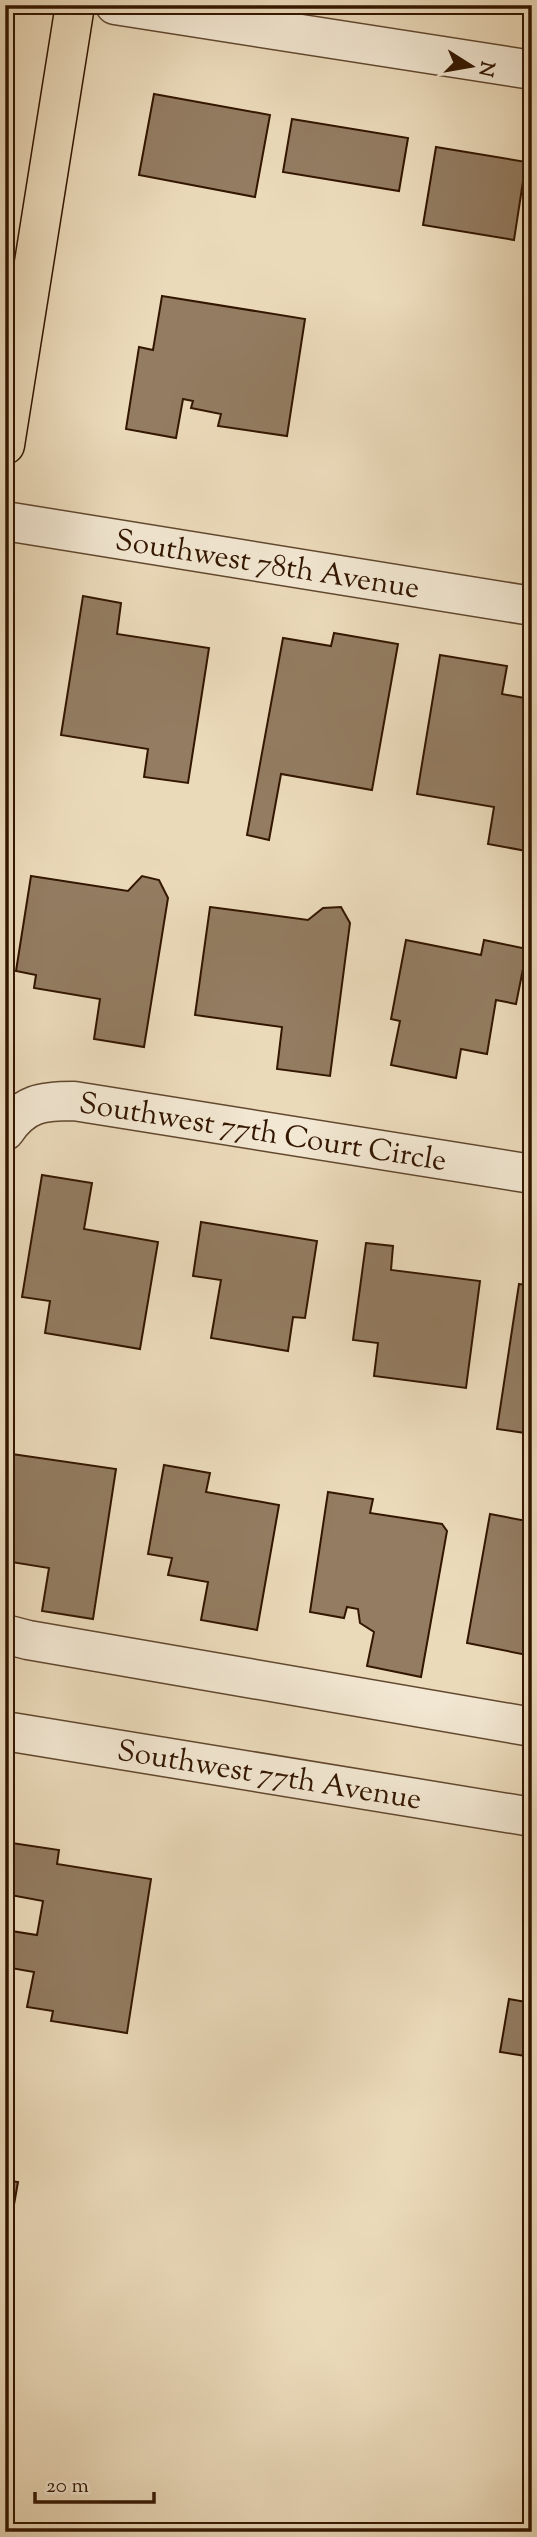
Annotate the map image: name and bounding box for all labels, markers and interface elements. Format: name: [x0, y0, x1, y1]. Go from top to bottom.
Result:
north arrow: [435, 32, 505, 102]
text: N: [471, 59, 500, 79]
street label: Southwest 78th Avenue: [112, 520, 423, 612]
street label: Southwest 77th Court Circle: [76, 1083, 449, 1184]
street label: Southwest 77th Avenue: [114, 1731, 424, 1823]
scale bar: [35, 2460, 154, 2504]
text: 20 m: [46, 2472, 89, 2502]

